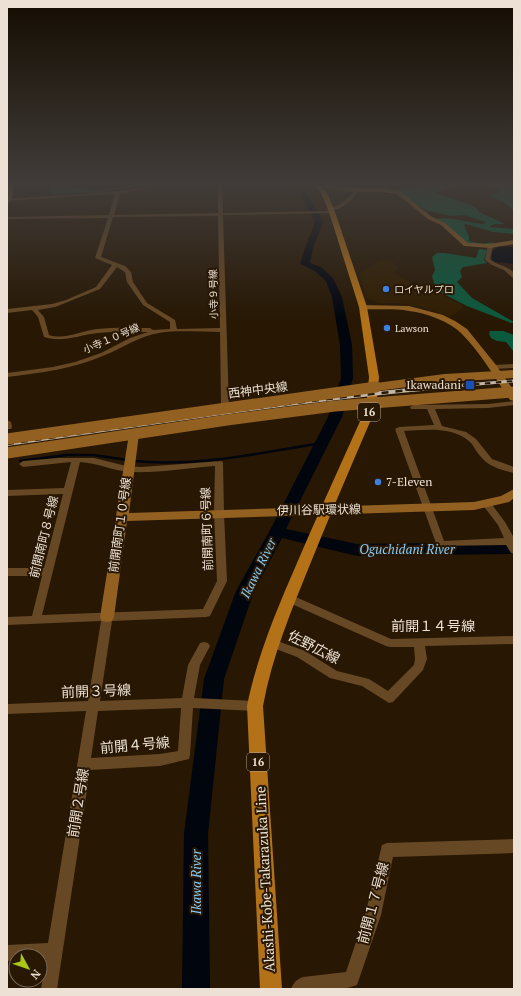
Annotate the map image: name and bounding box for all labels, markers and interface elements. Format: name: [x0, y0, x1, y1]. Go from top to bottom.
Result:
street label: 小寺９号線: [207, 269, 220, 319]
place label: ロイヤルプロ: [394, 283, 454, 296]
marker: ロイヤルプロ: [381, 284, 391, 294]
street label: 小寺１０号線: [81, 321, 141, 356]
place label: Lawson: [395, 322, 429, 335]
marker: Lawson: [382, 323, 392, 333]
place label: Ikawadani: [406, 377, 461, 392]
street label: 西神中央線: [227, 378, 289, 401]
marker: Ikawadani: [464, 379, 476, 391]
road number: 16: [358, 403, 380, 421]
place label: 7-Eleven: [386, 474, 432, 489]
street label: 前開南町１０号線: [105, 476, 134, 574]
marker: 7-Eleven: [373, 477, 383, 487]
street label: 前開南町６号線: [198, 487, 215, 571]
street label: 前開南町８号線: [26, 494, 61, 579]
street label: 伊川谷駅環状線: [277, 501, 361, 518]
water label: Ikawa River: [235, 534, 281, 602]
water label: Oguchidani River: [359, 540, 456, 558]
street label: 前開１４号線: [391, 616, 475, 635]
street label: 佐野広線: [285, 625, 343, 668]
street label: 前開３号線: [61, 680, 131, 701]
street label: 前開４号線: [99, 732, 171, 757]
road number: 16: [247, 753, 269, 771]
street label: 前開２号線: [63, 767, 92, 839]
street label: Akashi-Kobe-Takarazuka Line: [250, 786, 279, 972]
water label: Ikawa River: [187, 849, 205, 915]
street label: 前開１７号線: [352, 860, 393, 946]
north arrow: [8, 948, 48, 988]
text: N: [27, 967, 44, 983]

